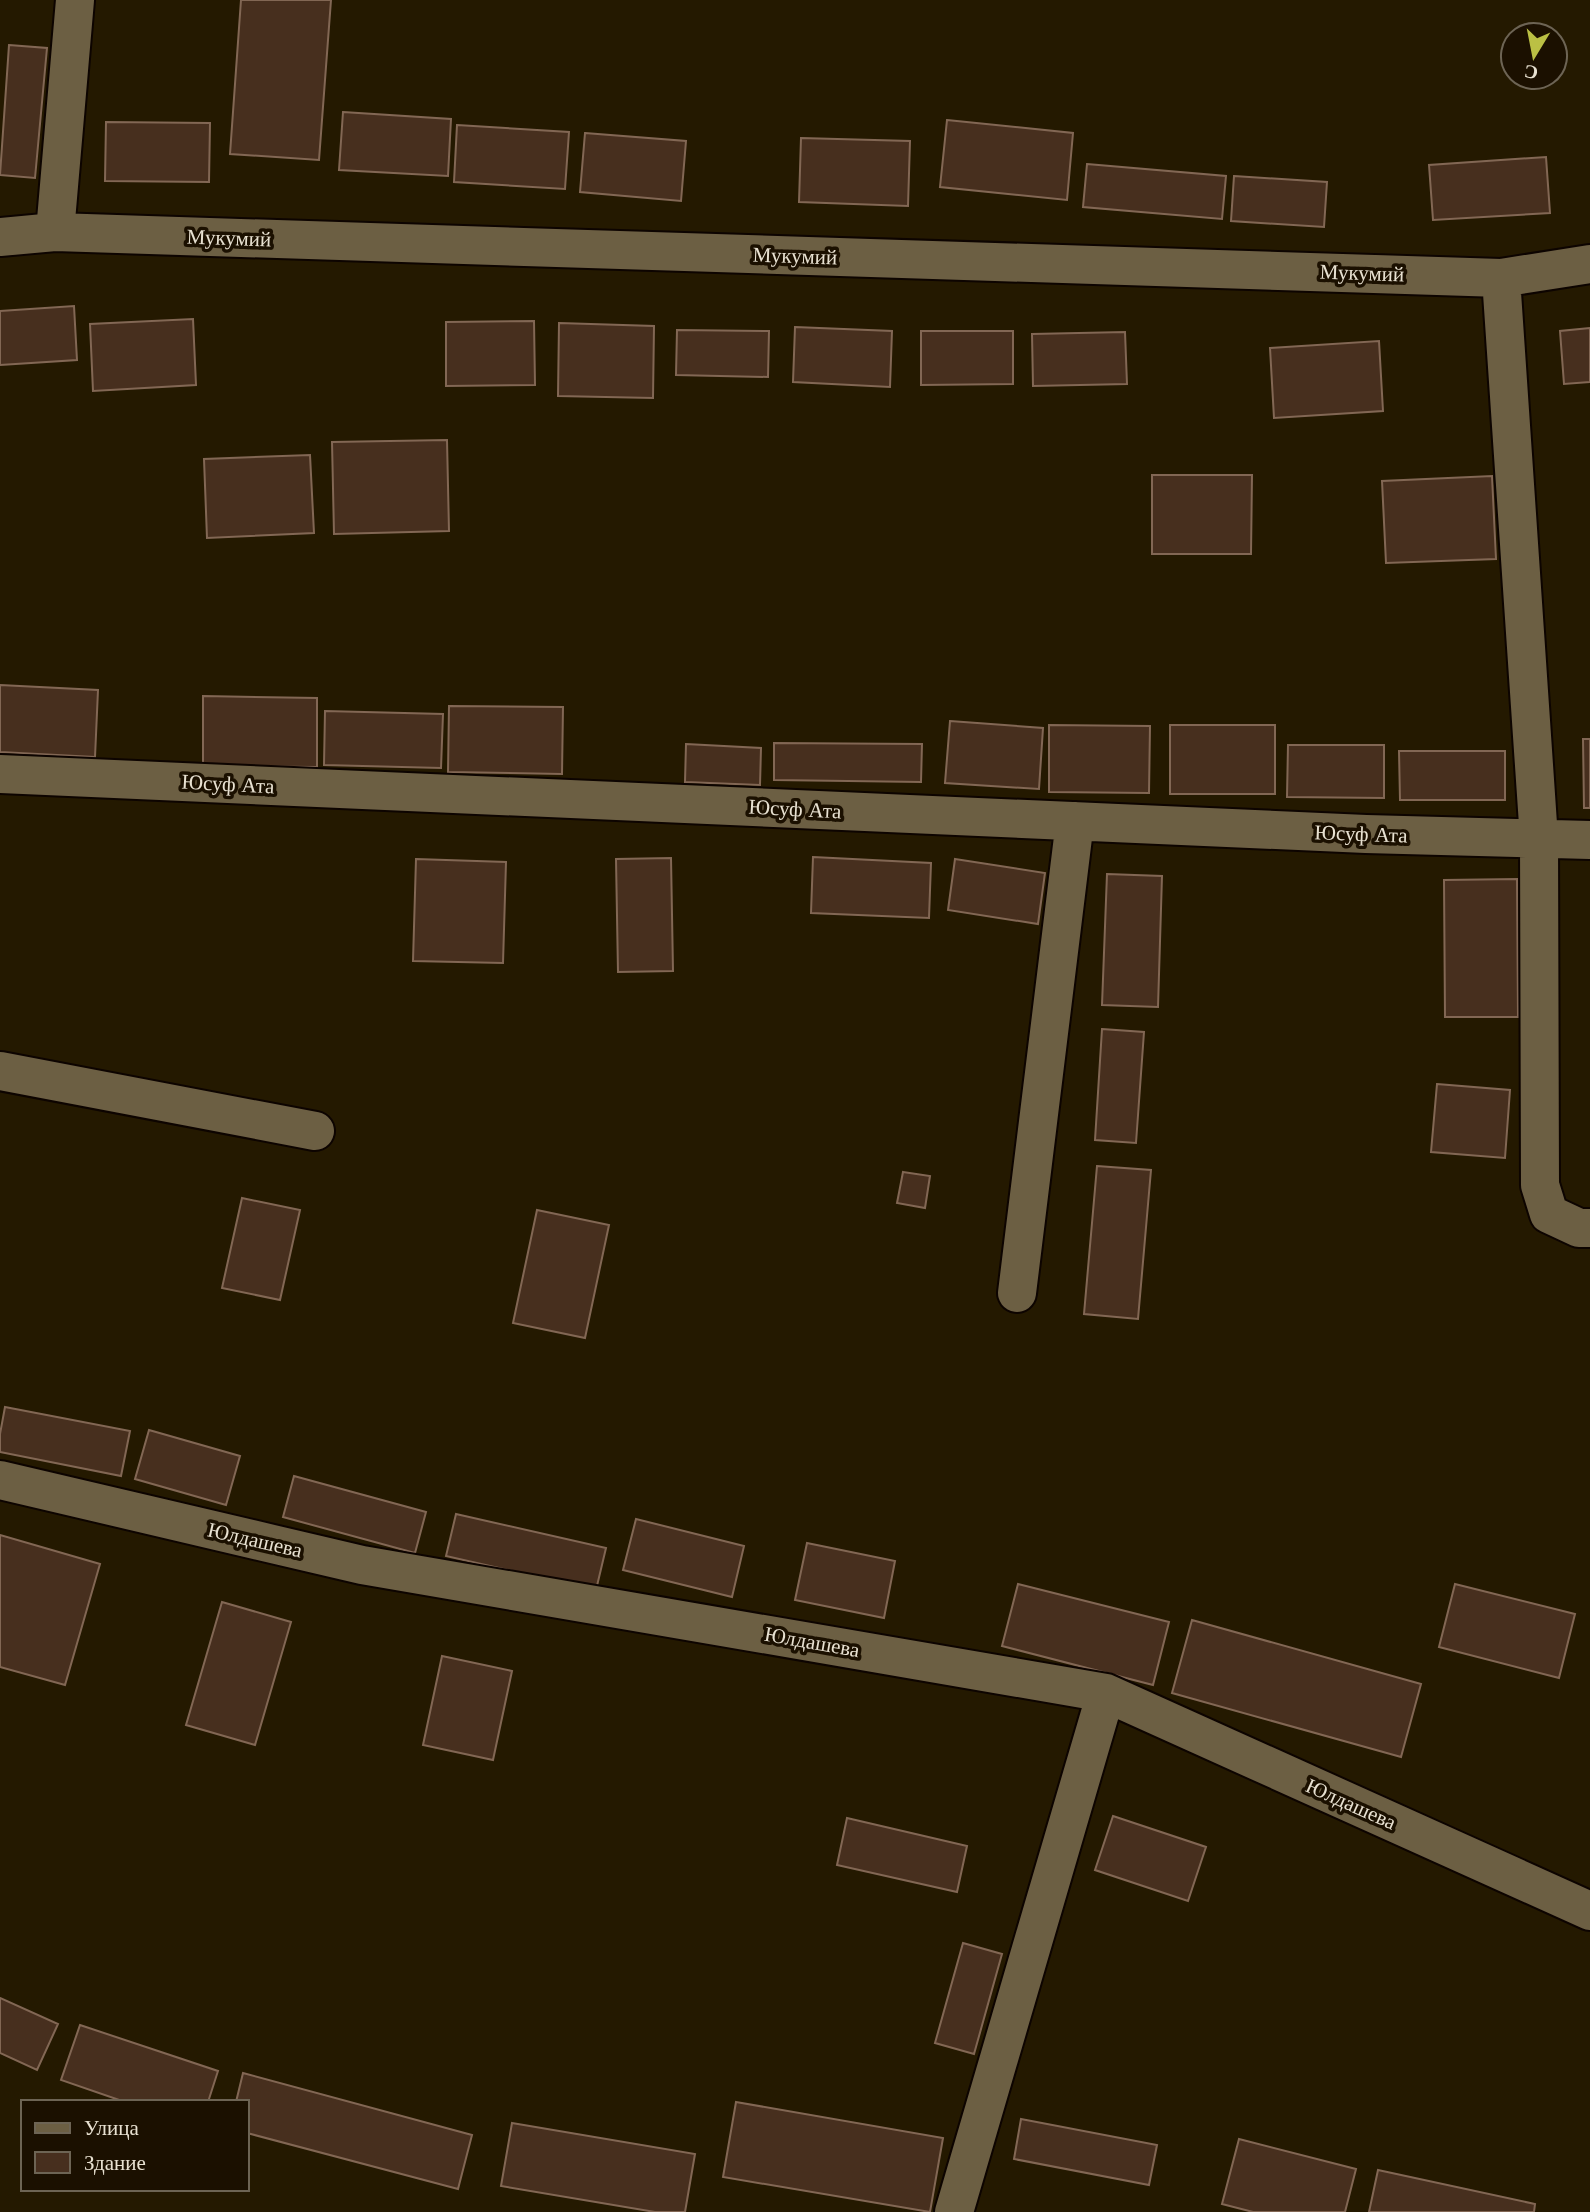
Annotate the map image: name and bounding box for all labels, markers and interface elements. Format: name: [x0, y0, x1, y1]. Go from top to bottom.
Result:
north arrow: [1499, 21, 1569, 91]
text: С: [1522, 60, 1540, 85]
street label: Мукумий: [186, 224, 272, 252]
street label: Мукумий: [752, 242, 838, 270]
street label: Мукумий: [1319, 259, 1405, 287]
street label: Юсуф Ата: [181, 769, 276, 799]
street label: Юсуф Ата: [748, 794, 843, 824]
street label: Юсуф Ата: [1314, 819, 1409, 849]
street label: Юлдашева: [205, 1517, 305, 1564]
street label: Юлдашева: [762, 1621, 862, 1663]
street label: Юлдашева: [1302, 1773, 1401, 1836]
legend: [21, 2100, 248, 2191]
text: Улица: [84, 2115, 139, 2141]
text: Здание: [84, 2150, 146, 2176]

